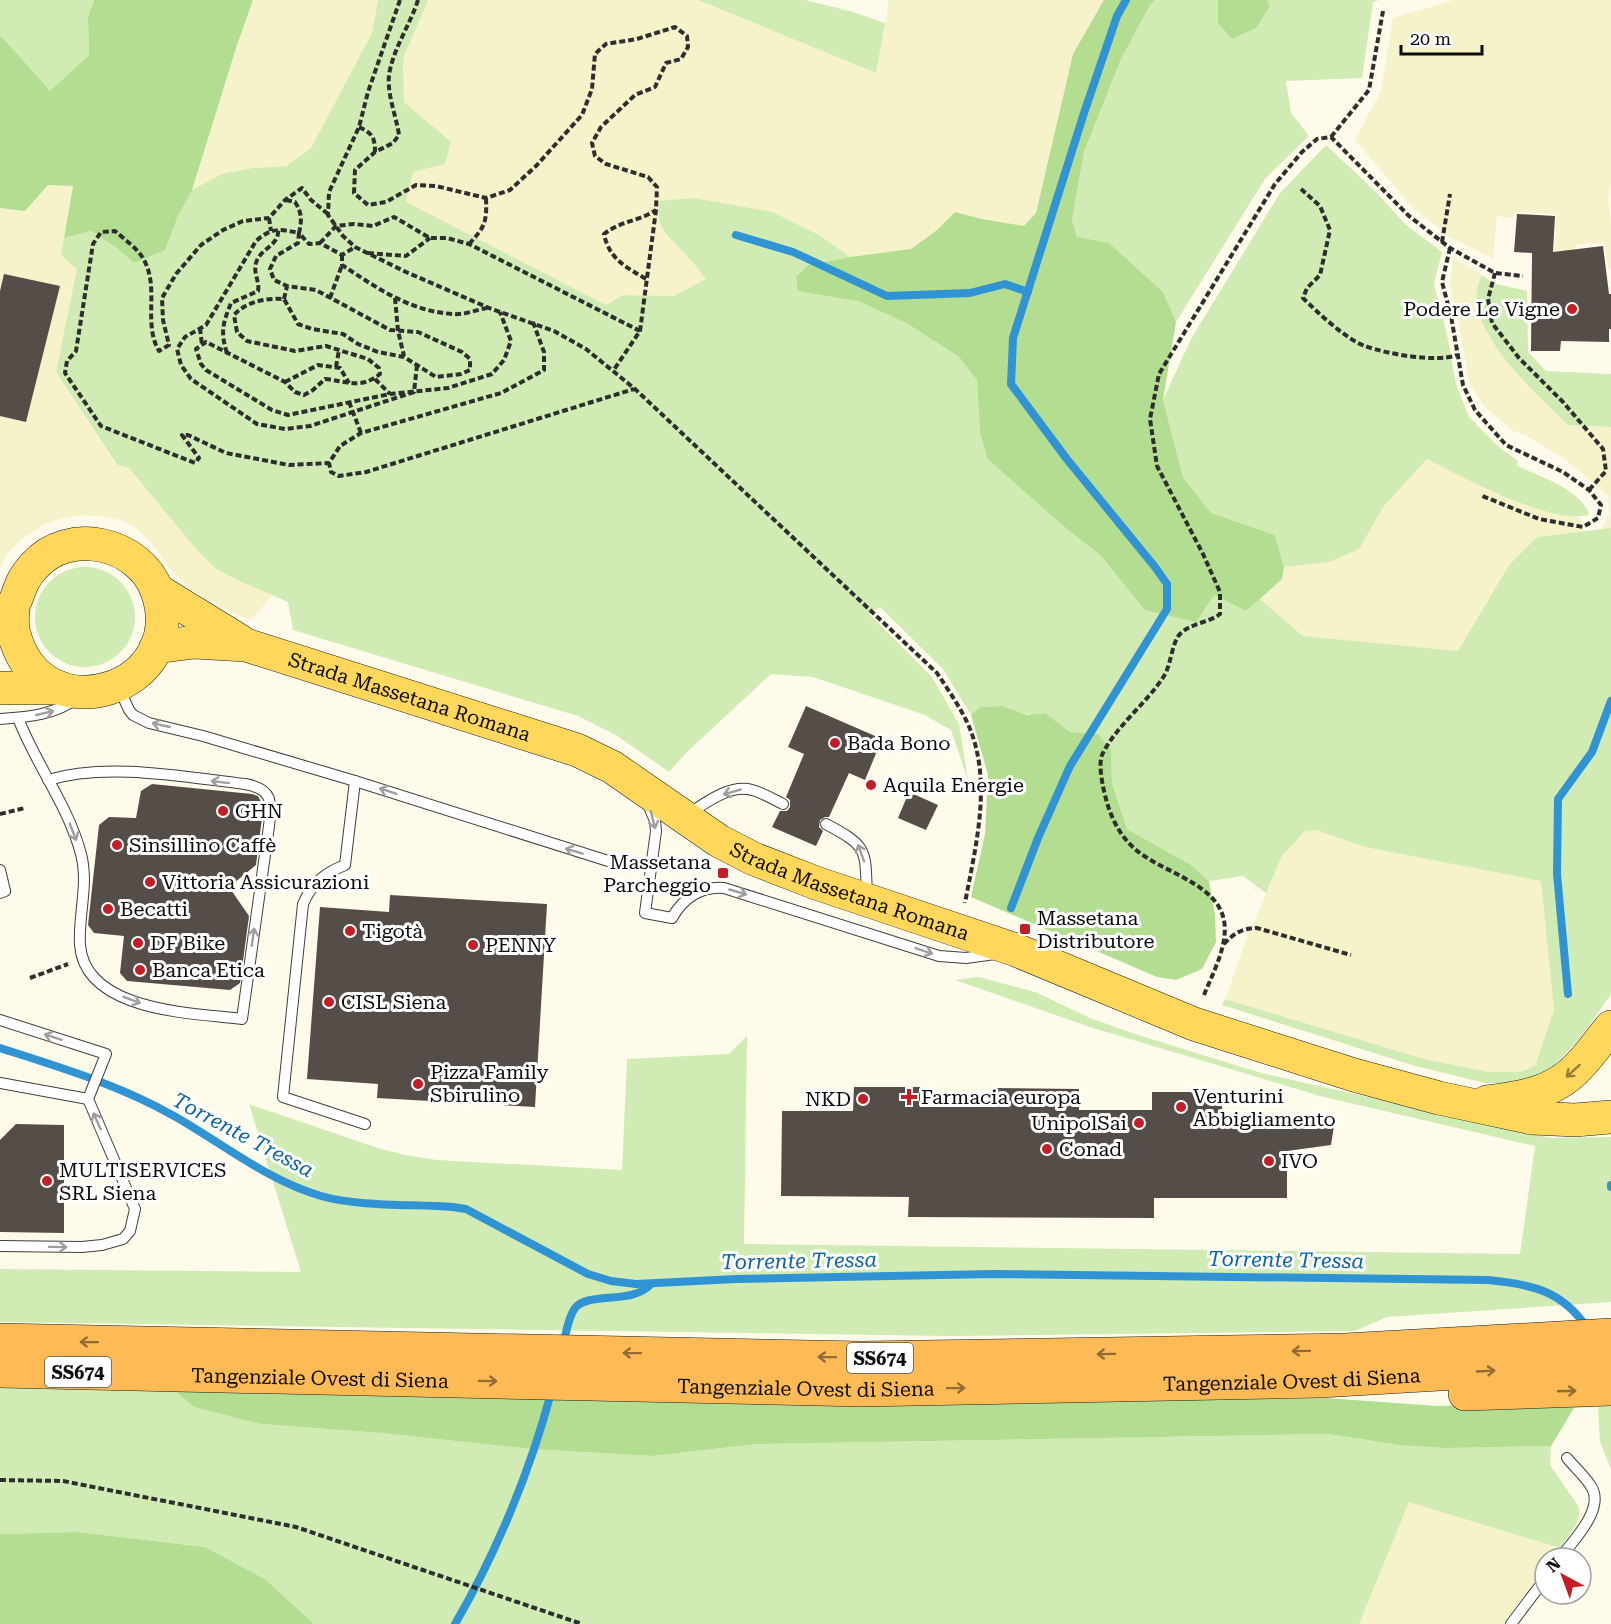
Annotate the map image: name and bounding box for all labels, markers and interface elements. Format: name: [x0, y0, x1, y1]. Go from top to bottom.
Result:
scale bar: [1401, 18, 1482, 56]
text: 20 m: [1410, 28, 1451, 49]
place label: Podere Le Vigne: [1403, 297, 1560, 321]
marker: Podere Le Vigne: [1565, 302, 1579, 316]
street label: Strada Massetana Romana: [286, 647, 534, 747]
one-way arrow: [36, 707, 55, 719]
one-way arrow: [151, 719, 170, 731]
place label: Bada Bono: [847, 731, 951, 755]
marker: Bada Bono: [828, 736, 842, 750]
place label: Aquila Energie: [883, 773, 1024, 797]
one-way arrow: [211, 776, 231, 787]
marker: Aquila Energie: [864, 778, 878, 792]
one-way arrow: [379, 785, 398, 796]
one-way arrow: [723, 787, 742, 798]
place label: GHN: [235, 799, 283, 823]
marker: GHN: [216, 804, 230, 818]
one-way arrow: [648, 810, 660, 829]
one-way arrow: [68, 822, 79, 841]
place label: Sinsillino Caffè: [129, 833, 276, 857]
street label: Strada Massetana Romana: [726, 837, 972, 945]
marker: Sinsillino Caffè: [110, 838, 124, 852]
one-way arrow: [855, 844, 866, 863]
one-way arrow: [565, 845, 584, 856]
place label: Massetana Parcheggio: [603, 850, 711, 897]
marker: Massetana Parcheggio: [716, 866, 730, 880]
place label: Vittoria Assicurazioni: [162, 870, 369, 894]
marker: Vittoria Assicurazioni: [143, 875, 157, 889]
one-way arrow: [728, 887, 747, 898]
place label: Becatti: [120, 897, 188, 921]
marker: Becatti: [101, 902, 115, 916]
place label: Massetana Distributore: [1037, 906, 1154, 953]
place label: Tigotà: [362, 919, 423, 943]
marker: Massetana Distributore: [1018, 922, 1032, 936]
marker: Tigotà: [343, 924, 357, 938]
one-way arrow: [248, 928, 259, 948]
place label: DF Bike: [150, 931, 225, 955]
place label: PENNY: [485, 933, 557, 957]
marker: DF Bike: [131, 936, 145, 950]
marker: PENNY: [466, 938, 480, 952]
one-way arrow: [914, 946, 933, 957]
place label: Banca Etica: [152, 958, 265, 982]
marker: Banca Etica: [133, 963, 147, 977]
place label: CISL Siena: [341, 990, 446, 1014]
marker: CISL Siena: [322, 995, 336, 1009]
one-way arrow: [122, 996, 140, 1007]
one-way arrow: [44, 1031, 63, 1042]
place label: Pizza Family Sbirulino: [430, 1060, 549, 1107]
one-way arrow: [1565, 1064, 1580, 1078]
marker: Pizza Family Sbirulino: [411, 1077, 425, 1091]
place label: Venturini Abbigliamento: [1193, 1084, 1336, 1131]
place label: Farmacia europa: [921, 1085, 1081, 1109]
place label: NKD: [805, 1087, 851, 1111]
water label: Torrente Tressa: [168, 1088, 318, 1182]
marker: Farmacia europa: [902, 1090, 916, 1104]
marker: NKD: [856, 1092, 870, 1106]
marker: Venturini Abbigliamento: [1174, 1100, 1188, 1114]
place label: UnipolSai: [1031, 1111, 1127, 1135]
one-way arrow: [91, 1112, 103, 1130]
marker: UnipolSai: [1132, 1116, 1146, 1130]
place label: Conad: [1059, 1137, 1122, 1161]
marker: Conad: [1040, 1142, 1054, 1156]
place label: IVO: [1281, 1149, 1318, 1173]
marker: IVO: [1262, 1154, 1276, 1168]
place label: MULTISERVICES SRL Siena: [59, 1158, 226, 1205]
marker: MULTISERVICES SRL Siena: [40, 1174, 54, 1188]
one-way arrow: [48, 1241, 68, 1253]
water label: Torrente Tressa: [1208, 1247, 1364, 1273]
water label: Torrente Tressa: [721, 1248, 877, 1274]
one-way arrow: [80, 1336, 100, 1348]
road number: SS674: [847, 1343, 913, 1373]
one-way arrow: [1291, 1345, 1311, 1357]
one-way arrow: [623, 1347, 643, 1359]
one-way arrow: [1096, 1348, 1116, 1360]
one-way arrow: [817, 1352, 837, 1363]
road number: SS674: [45, 1357, 111, 1387]
street label: Tangenziale Ovest di Siena: [191, 1363, 449, 1393]
street label: Tangenziale Ovest di Siena: [1163, 1363, 1421, 1396]
one-way arrow: [1476, 1366, 1496, 1377]
street label: Tangenziale Ovest di Siena: [677, 1374, 935, 1402]
one-way arrow: [477, 1376, 497, 1387]
one-way arrow: [945, 1382, 965, 1394]
one-way arrow: [1556, 1385, 1576, 1397]
north arrow: [1533, 1546, 1593, 1606]
text: N: [1543, 1554, 1564, 1576]

